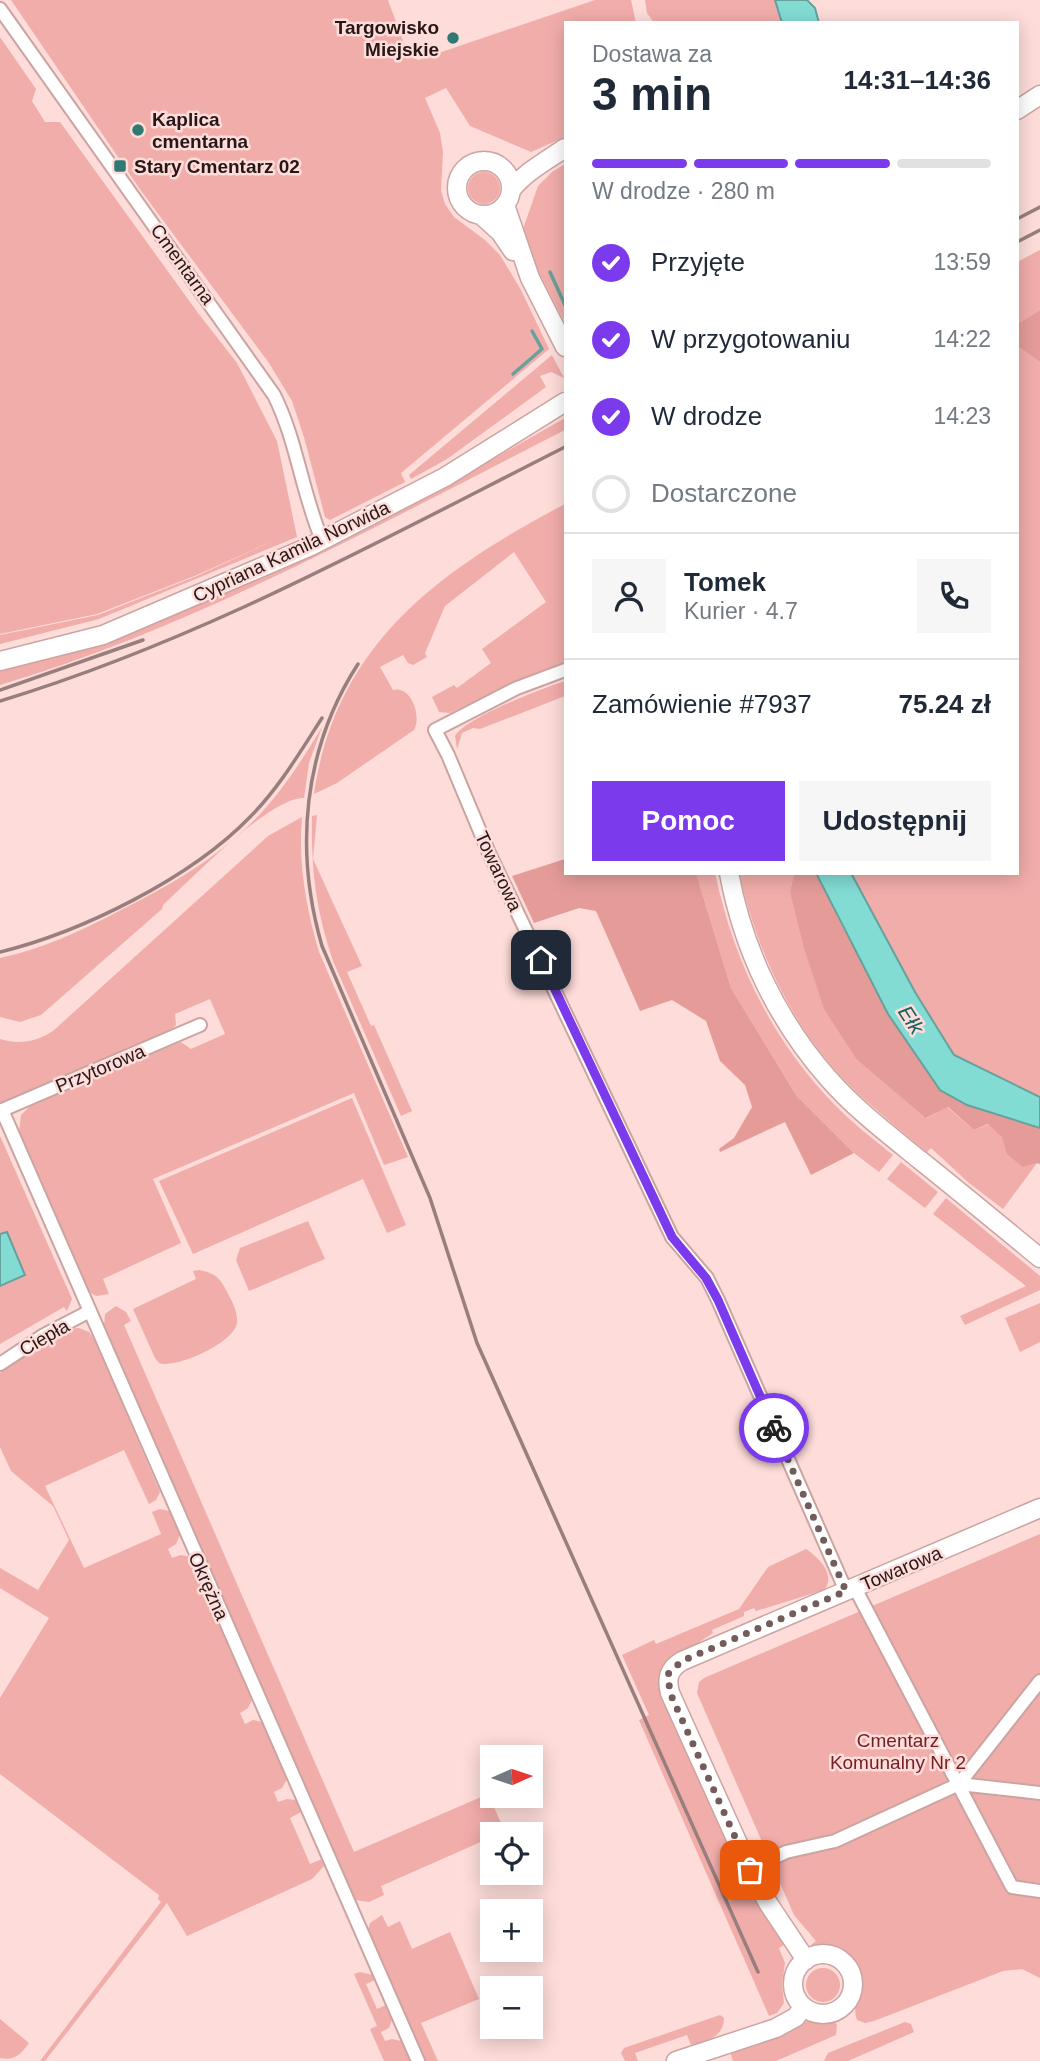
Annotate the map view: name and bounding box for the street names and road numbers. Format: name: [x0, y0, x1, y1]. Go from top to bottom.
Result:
street label: Cmentarna: [146, 220, 219, 309]
street label: Cypriana Kamila Norwida: [190, 496, 393, 606]
street label: Towarowa: [471, 828, 526, 915]
street label: Przytorowa: [52, 1040, 148, 1097]
street label: Ciepła: [16, 1315, 73, 1360]
street label: Towarowa: [858, 1542, 945, 1595]
street label: Okrężna: [184, 1549, 233, 1624]

